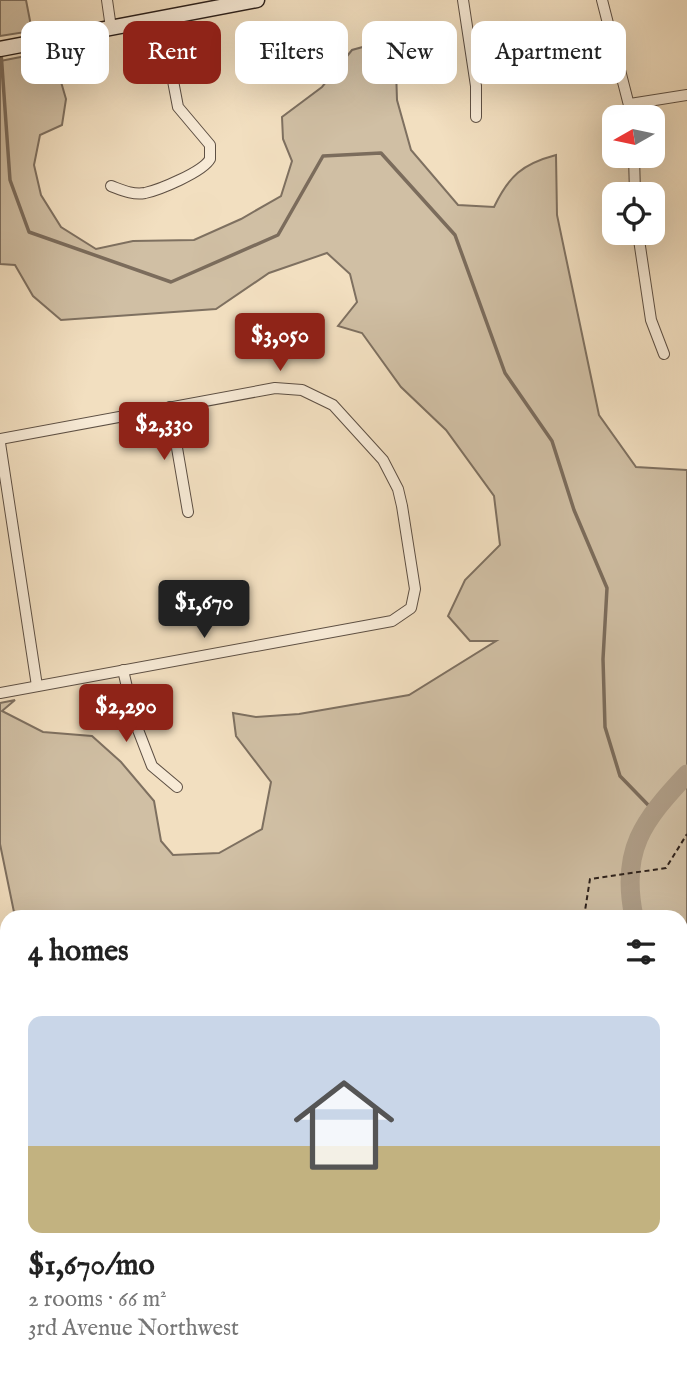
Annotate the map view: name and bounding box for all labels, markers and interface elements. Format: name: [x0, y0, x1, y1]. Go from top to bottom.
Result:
chip: Buy: [21, 21, 109, 84]
chip: Rent: [123, 21, 221, 84]
chip: Filters: [235, 21, 348, 84]
chip: New: [362, 21, 457, 84]
chip: Apartment: [471, 21, 626, 84]
north arrow: [602, 105, 665, 168]
map controls: [602, 105, 665, 245]
button: locate: [602, 182, 665, 245]
pin: $3,050: [223, 314, 337, 373]
text: $3,050: [251, 321, 309, 350]
pin: $2,330: [107, 402, 221, 462]
text: $2,330: [135, 410, 193, 439]
pin: $1,670: [147, 580, 261, 640]
text: $1,670: [174, 588, 234, 617]
pin: $2,290: [69, 684, 183, 744]
text: $2,290: [95, 692, 157, 721]
text: 4 homes: [28, 933, 129, 971]
icon: filters: [622, 933, 660, 971]
icon: home: [281, 1062, 407, 1188]
text: $1,670/mo: [28, 1247, 155, 1285]
text: 2 rooms · 66 m²: [28, 1285, 167, 1314]
text: 3rd Avenue Northwest: [28, 1314, 239, 1343]

